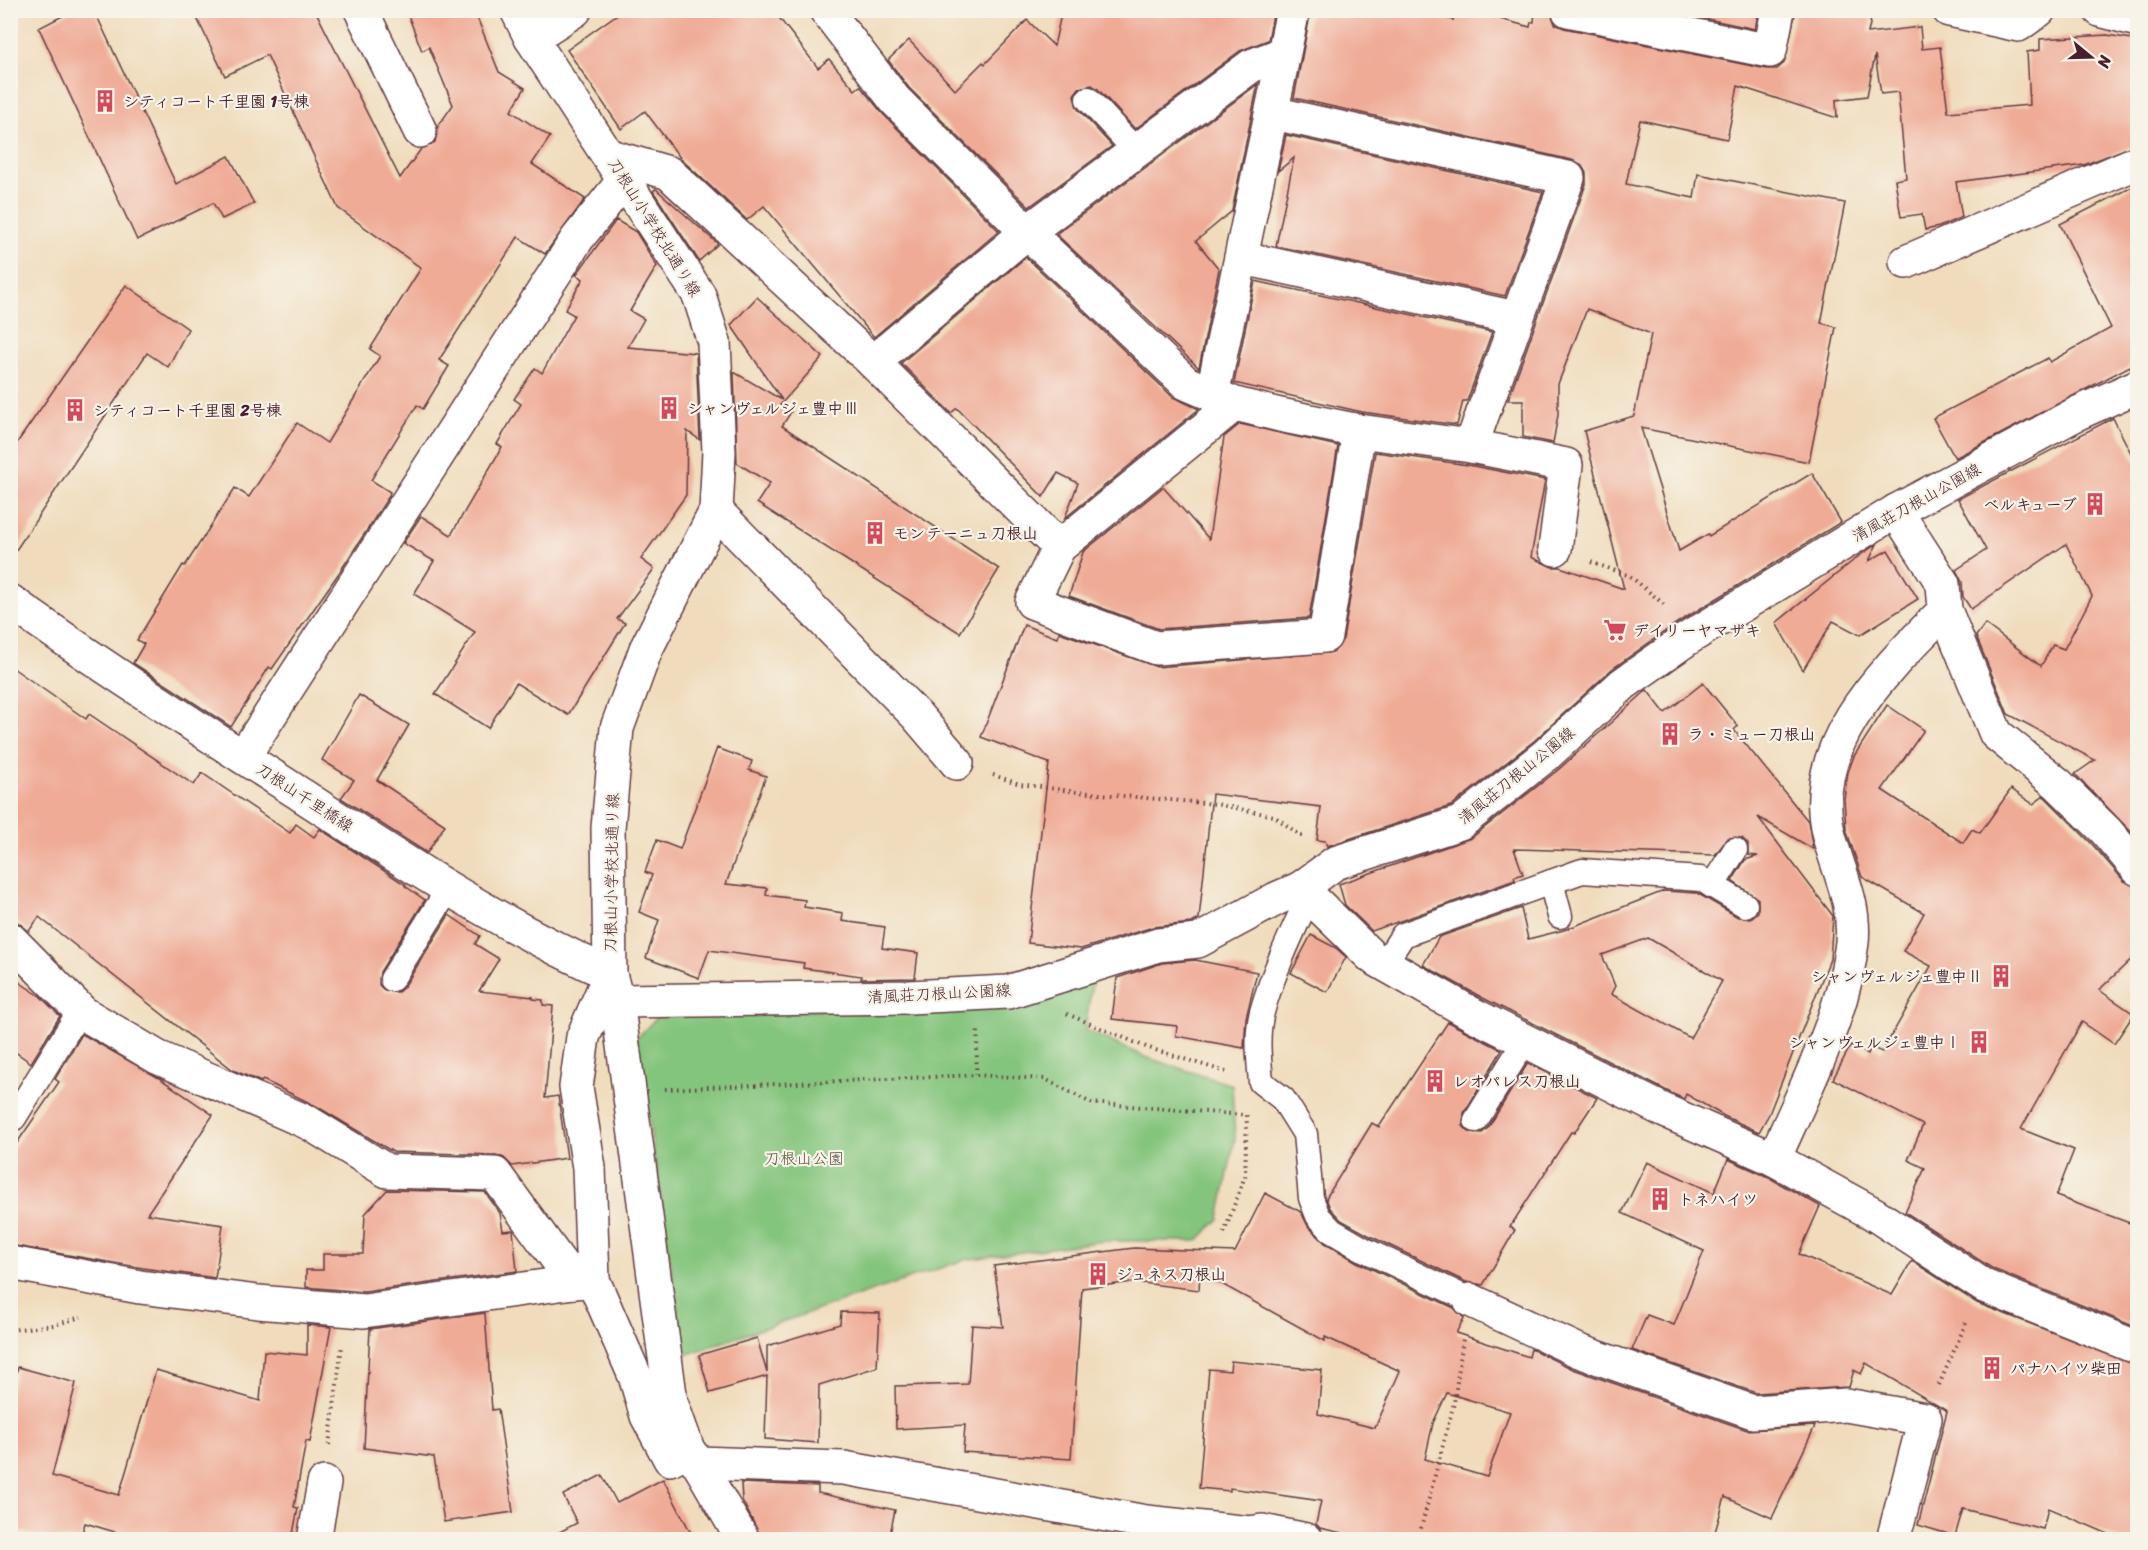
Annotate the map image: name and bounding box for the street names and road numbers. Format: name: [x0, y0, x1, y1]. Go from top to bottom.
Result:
street label: 刀根山小学校北通り線: [600, 152, 709, 303]
street label: 清風荘刀根山公園線: [1846, 455, 1986, 550]
street label: 清風荘刀根山公園線: [1451, 719, 1581, 832]
street label: 刀根山千里橋線: [250, 755, 360, 840]
street label: 刀根山小学校北通り線: [596, 793, 627, 953]
street label: 清風荘刀根山公園線: [866, 975, 1012, 1012]

